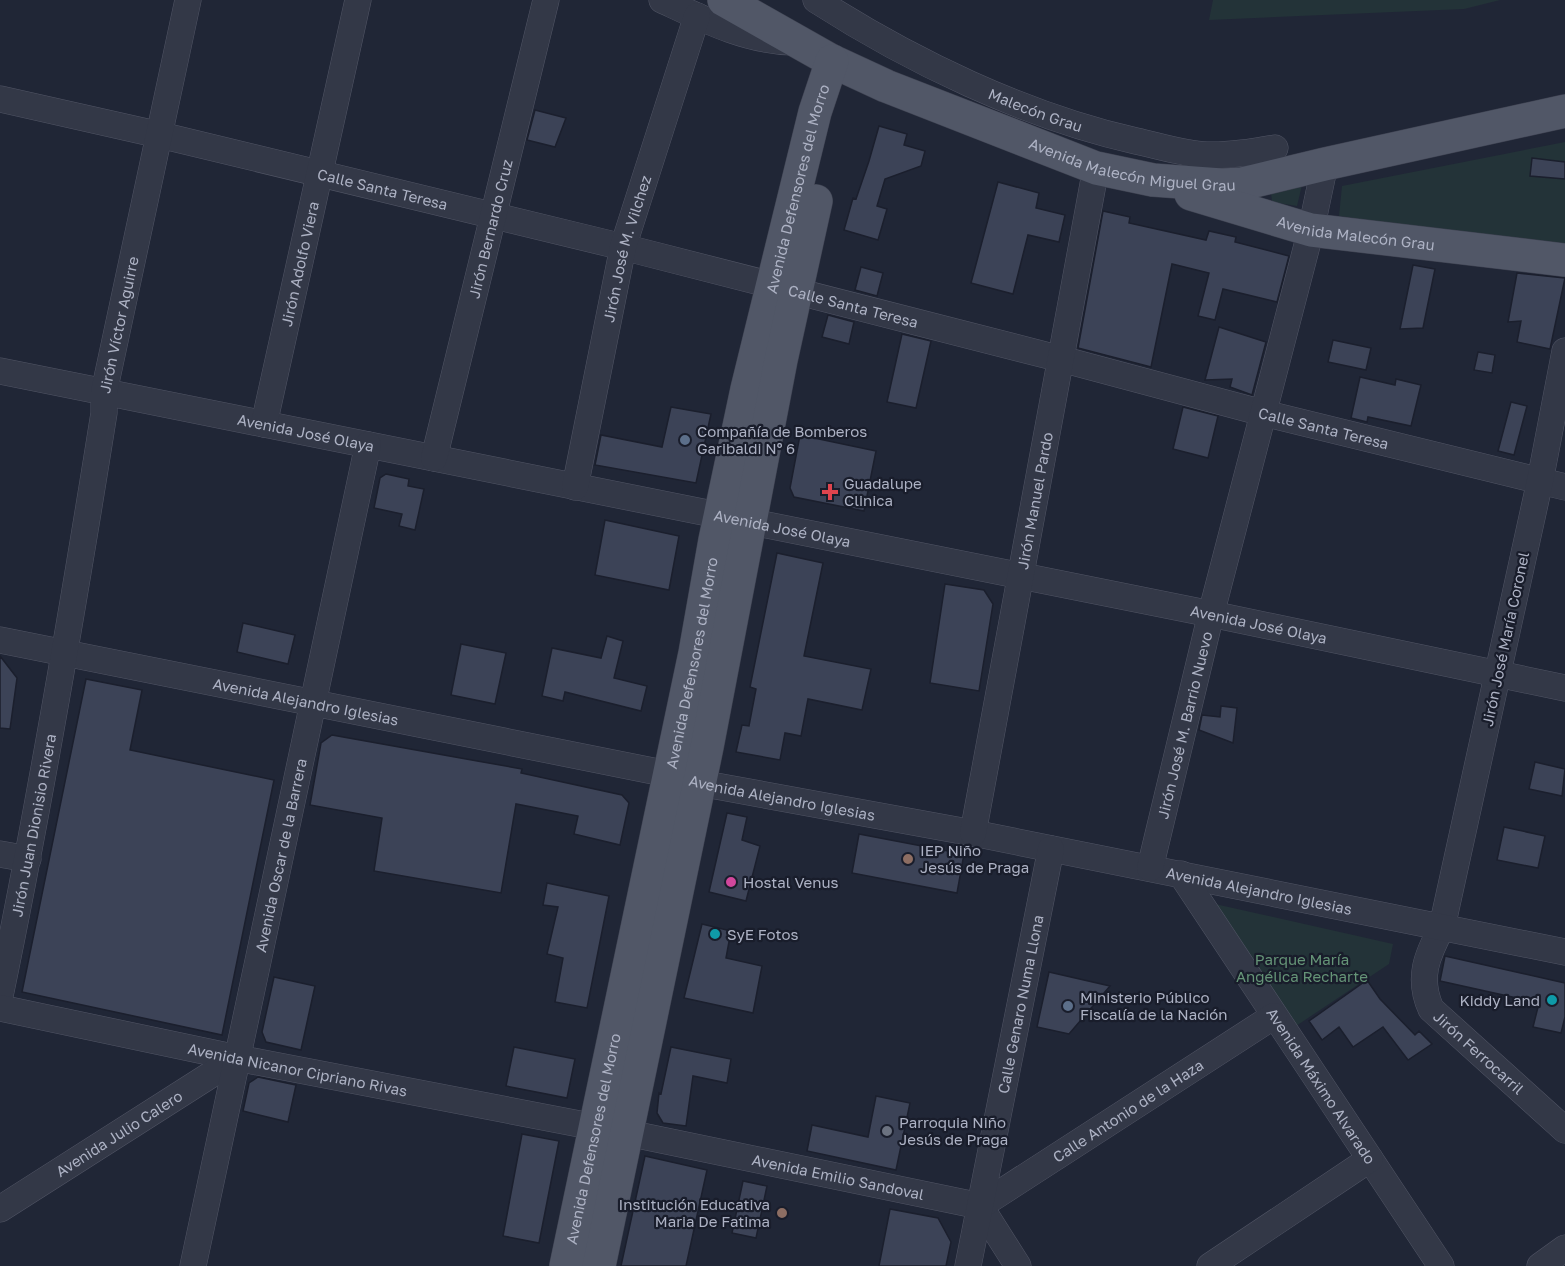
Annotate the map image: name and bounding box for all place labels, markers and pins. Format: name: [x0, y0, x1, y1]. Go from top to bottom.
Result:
place label: Compañía de Bomberos Garibaldi Nº 6: [697, 422, 867, 457]
marker: Compañía de Bomberos Garibaldi Nº 6: [678, 433, 692, 447]
place label: Guadalupe Clinica: [844, 474, 922, 509]
marker: Guadalupe Clinica: [821, 483, 839, 501]
place label: IEP Niño Jesús de Praga: [920, 841, 1029, 876]
marker: IEP Niño Jesús de Praga: [901, 852, 915, 866]
place label: Hostal Venus: [743, 873, 839, 891]
marker: Hostal Venus: [724, 875, 738, 889]
place label: SyE Fotos: [727, 925, 799, 943]
marker: SyE Fotos: [708, 927, 722, 941]
place label: Ministerio Público Fiscalía de la Nación: [1080, 988, 1228, 1023]
place label: Kiddy Land: [1459, 991, 1540, 1009]
marker: Kiddy Land: [1545, 993, 1559, 1007]
marker: Ministerio Público Fiscalía de la Nación: [1061, 999, 1075, 1013]
place label: Parroquia Niño Jesús de Praga: [899, 1113, 1008, 1148]
marker: Parroquia Niño Jesús de Praga: [880, 1124, 894, 1138]
place label: Institución Educativa Maria De Fatima: [619, 1195, 770, 1230]
marker: Institución Educativa Maria De Fatima: [775, 1206, 789, 1220]

